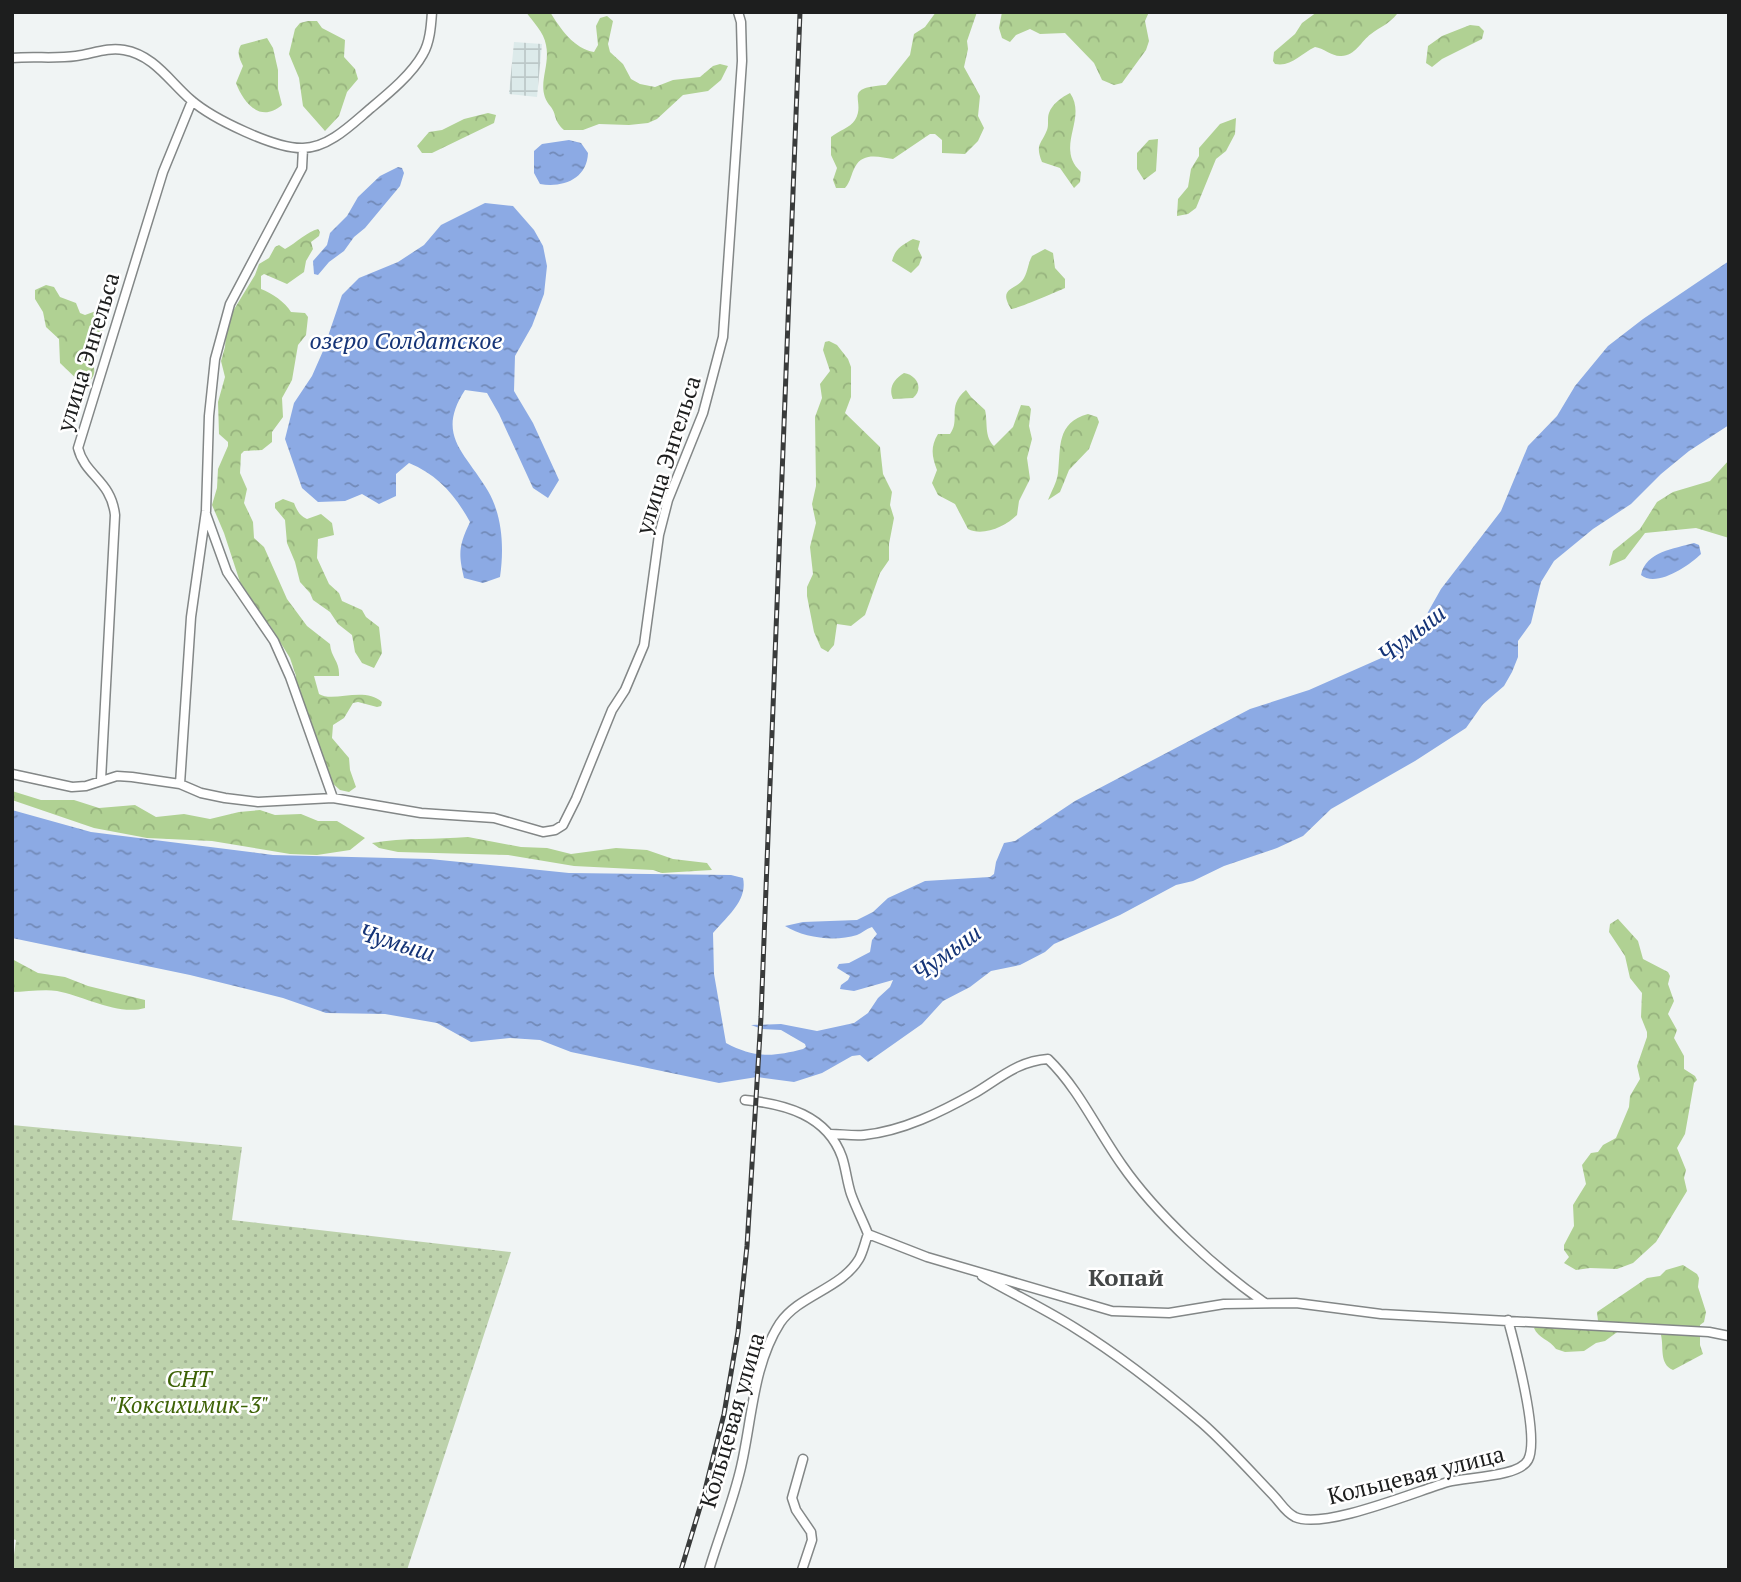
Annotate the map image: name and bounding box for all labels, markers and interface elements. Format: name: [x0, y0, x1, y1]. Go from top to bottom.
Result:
street label: улица Энгельса: [48, 268, 127, 436]
water label: озеро Солдатское: [310, 324, 503, 356]
street label: улица Энгельса: [627, 371, 708, 539]
water label: Чумыш: [1371, 597, 1452, 670]
water label: Чумыш: [355, 915, 439, 969]
water label: Чумыш: [906, 916, 987, 988]
district label: Копай: [1088, 1261, 1164, 1293]
street label: Кольцевая улица: [692, 1328, 771, 1511]
park label: СНТ "Коксихимик-3": [109, 1363, 269, 1420]
street label: Кольцевая улица: [1324, 1437, 1508, 1511]

